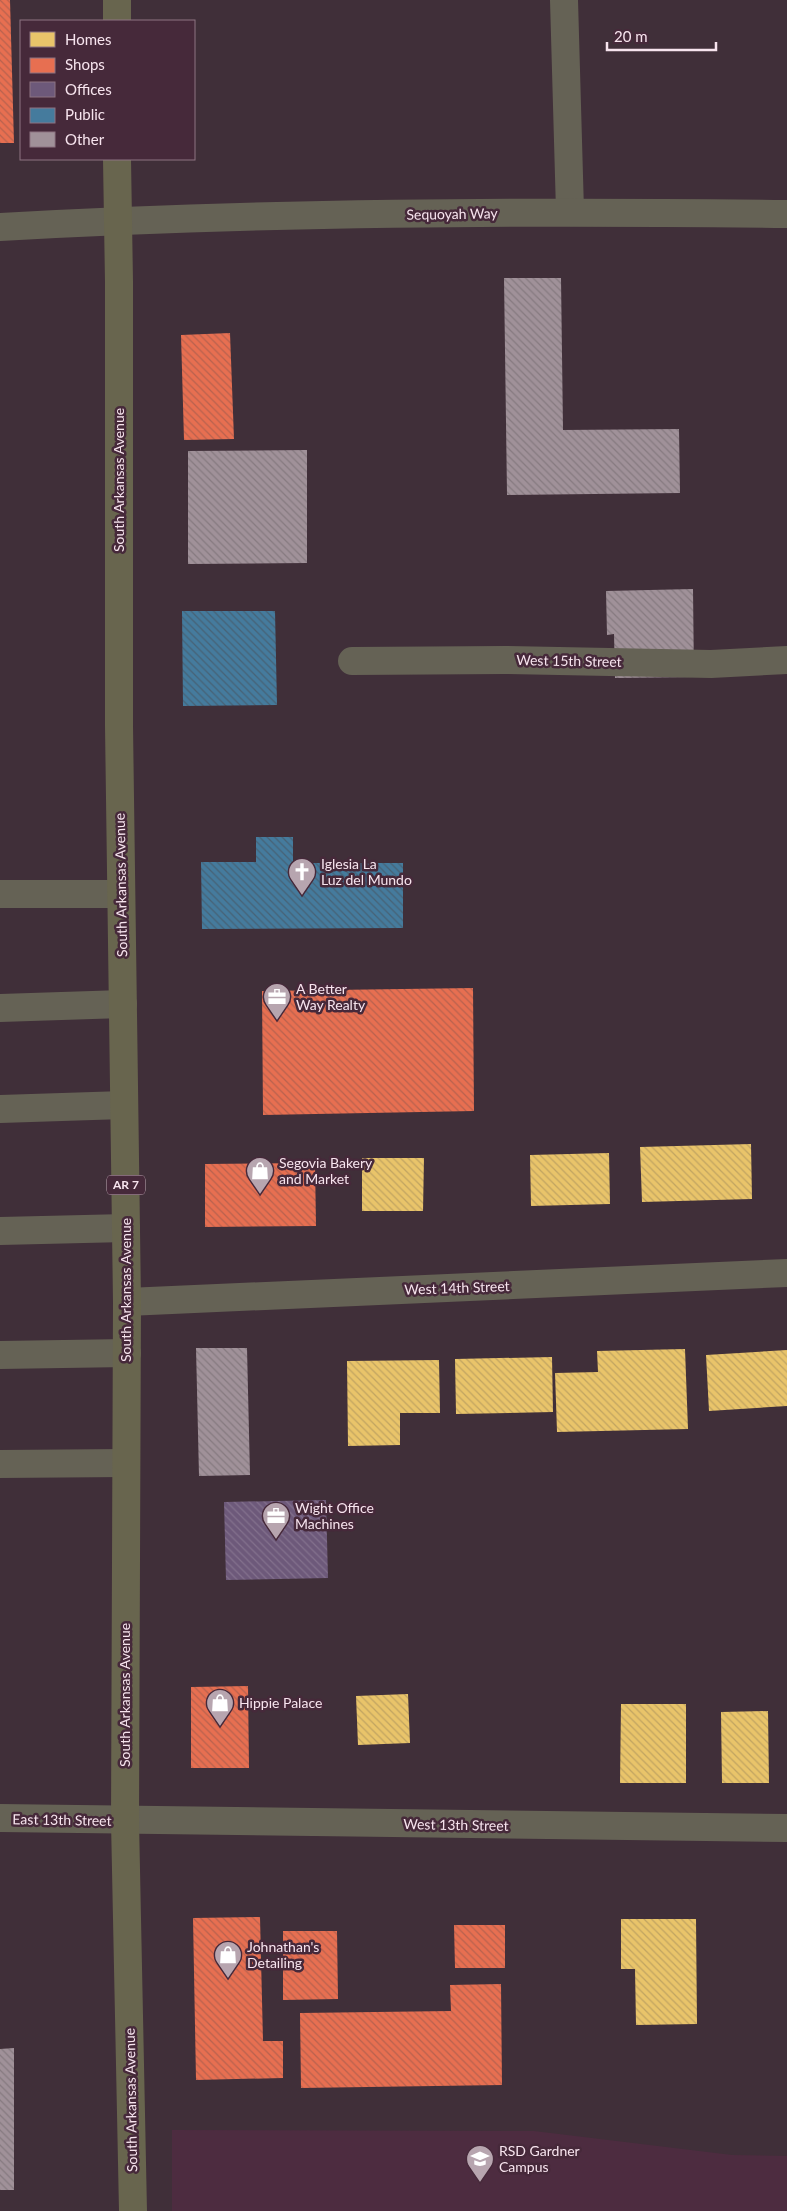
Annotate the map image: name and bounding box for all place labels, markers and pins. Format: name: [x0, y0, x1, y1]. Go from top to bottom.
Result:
place label: Iglesia La Luz del Mundo: [321, 855, 412, 888]
church icon: Iglesia La Luz del Mundo: [287, 857, 317, 896]
place label: A Better Way Realty: [296, 980, 366, 1013]
office icon: A Better Way Realty: [262, 982, 292, 1021]
place label: Segovia Bakery and Market: [279, 1154, 373, 1187]
shop icon: Segovia Bakery and Market: [245, 1156, 275, 1195]
place label: Wight Office Machines: [295, 1499, 374, 1532]
office icon: Wight Office Machines: [261, 1501, 291, 1540]
shop icon: Hippie Palace: [205, 1688, 235, 1727]
place label: Hippie Palace: [239, 1694, 322, 1711]
place label: Johnathan's Detailing: [247, 1938, 319, 1971]
shop icon: Johnathan's Detailing: [213, 1940, 243, 1979]
place label: RSD Gardner Campus: [499, 2142, 580, 2175]
school or university icon: RSD Gardner Campus: [465, 2144, 495, 2183]

